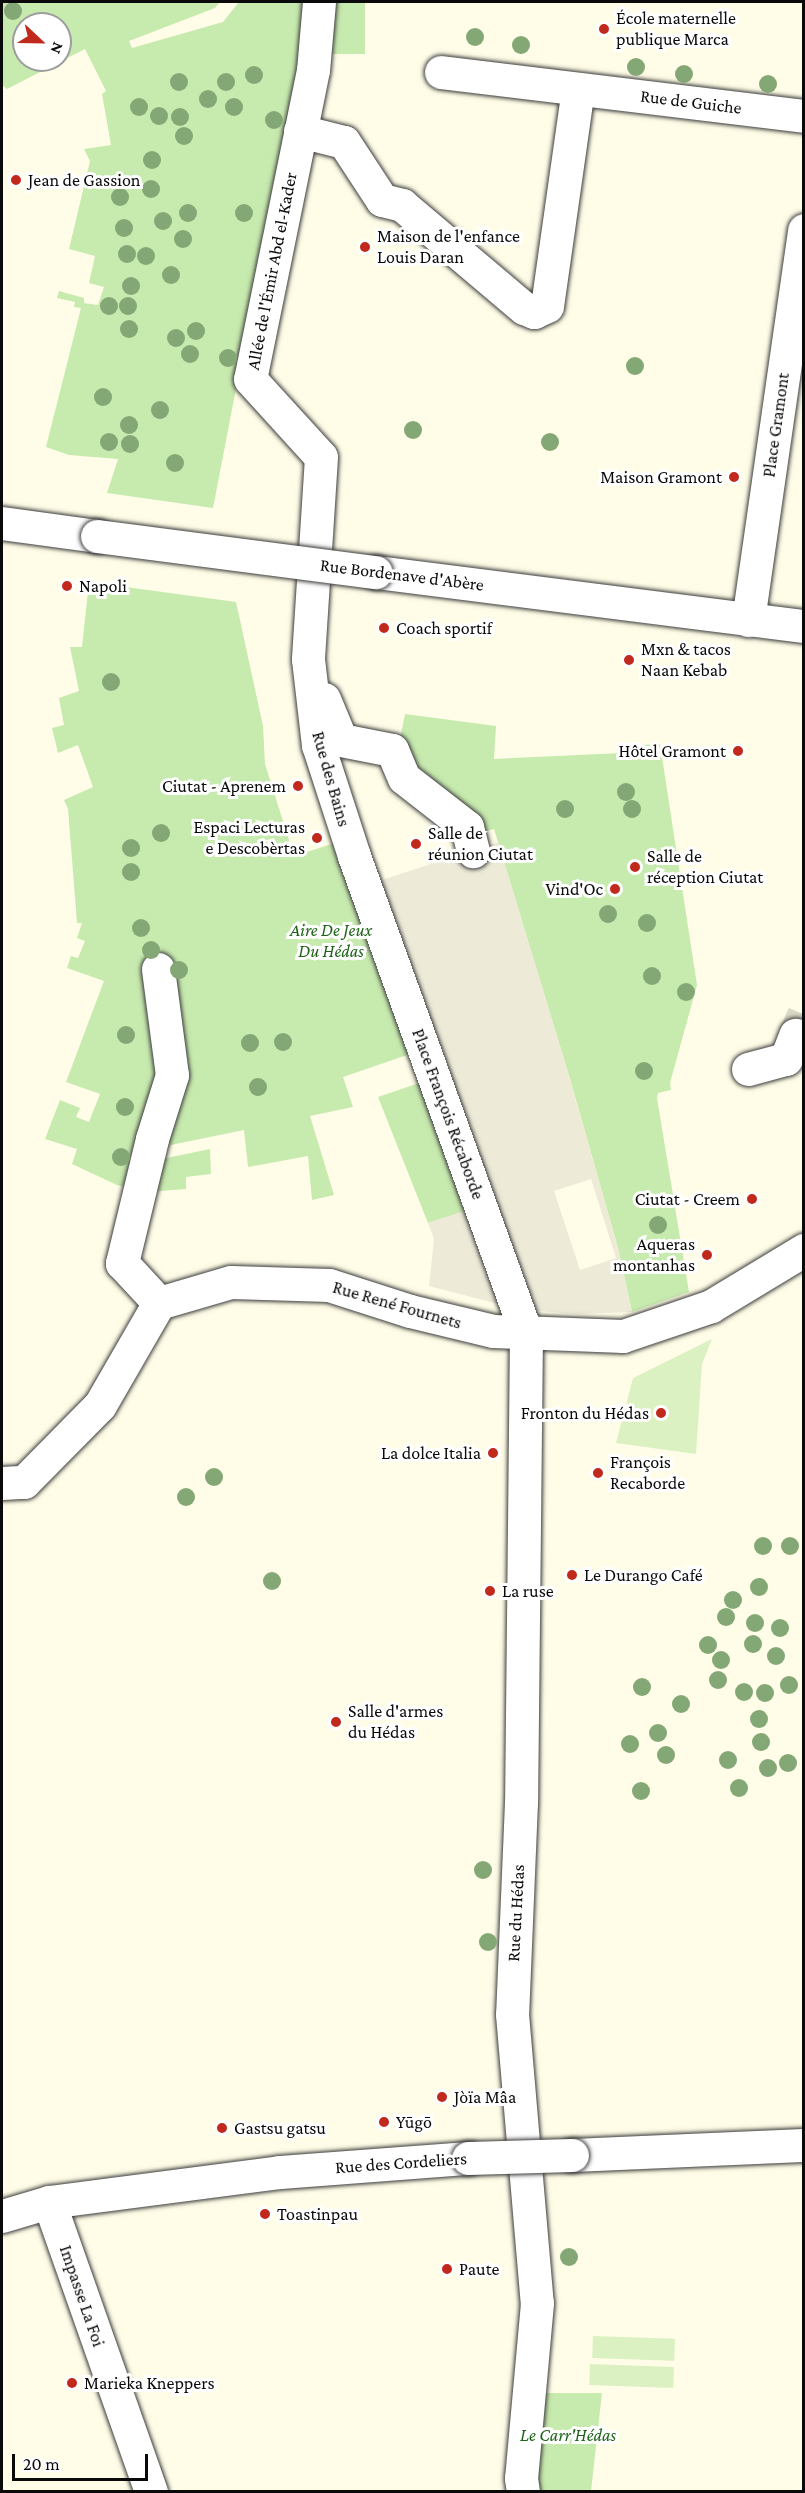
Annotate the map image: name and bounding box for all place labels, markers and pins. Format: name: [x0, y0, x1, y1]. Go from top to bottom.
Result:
place label: École maternelle publique Marca: [616, 8, 736, 50]
marker: École maternelle publique Marca: [597, 22, 611, 36]
place label: Jean de Gassion: [28, 169, 141, 191]
marker: Jean de Gassion: [9, 173, 23, 187]
place label: Maison de l'enfance Louis Daran: [377, 226, 520, 268]
marker: Maison de l'enfance Louis Daran: [358, 240, 372, 254]
place label: Maison Gramont: [600, 466, 722, 488]
marker: Maison Gramont: [727, 470, 741, 484]
place label: Napoli: [79, 575, 127, 597]
marker: Napoli: [60, 579, 74, 593]
place label: Coach sportif: [396, 617, 492, 639]
marker: Coach sportif: [377, 621, 391, 635]
place label: Mxn & tacos Naan Kebab: [641, 639, 731, 682]
marker: Mxn & tacos Naan Kebab: [622, 653, 636, 667]
place label: Hôtel Gramont: [619, 740, 726, 762]
marker: Hôtel Gramont: [731, 744, 745, 758]
place label: Ciutat - Aprenem: [162, 775, 286, 797]
marker: Ciutat - Aprenem: [291, 779, 305, 793]
place label: Espaci Lecturas e Descobèrtas: [194, 817, 305, 860]
place label: Salle de réunion Ciutat: [428, 823, 533, 866]
marker: Espaci Lecturas e Descobèrtas: [310, 831, 324, 845]
marker: Salle de réunion Ciutat: [409, 837, 423, 851]
place label: Salle de réception Ciutat: [647, 846, 763, 888]
marker: Salle de réception Ciutat: [628, 860, 642, 874]
place label: Vind'Oc: [546, 878, 603, 900]
marker: Vind'Oc: [608, 882, 622, 896]
place label: Ciutat - Creem: [635, 1188, 740, 1210]
marker: Ciutat - Creem: [745, 1192, 759, 1206]
place label: Aqueras montanhas: [613, 1234, 695, 1276]
marker: Aqueras montanhas: [700, 1248, 714, 1262]
place label: Fronton du Hédas: [521, 1402, 649, 1424]
marker: Fronton du Hédas: [654, 1406, 668, 1420]
place label: La dolce Italia: [381, 1442, 481, 1464]
marker: La dolce Italia: [486, 1446, 500, 1460]
place label: François Recaborde: [610, 1452, 685, 1494]
marker: François Recaborde: [591, 1466, 605, 1480]
place label: Le Durango Café: [584, 1564, 703, 1586]
marker: Le Durango Café: [565, 1568, 579, 1582]
place label: La ruse: [502, 1580, 554, 1602]
marker: La ruse: [483, 1584, 497, 1598]
place label: Salle d'armes du Hédas: [348, 1701, 443, 1744]
marker: Salle d'armes du Hédas: [329, 1715, 343, 1729]
place label: Jòïa Mâa: [454, 2086, 516, 2108]
marker: Jòïa Mâa: [435, 2090, 449, 2104]
place label: Yūgō: [396, 2111, 432, 2133]
marker: Yūgō: [377, 2115, 391, 2129]
place label: Gastsu gatsu: [234, 2117, 326, 2139]
marker: Gastsu gatsu: [215, 2121, 229, 2135]
place label: Toastinpau: [277, 2203, 358, 2225]
marker: Toastinpau: [258, 2207, 272, 2221]
place label: Paute: [459, 2258, 499, 2280]
marker: Paute: [440, 2262, 454, 2276]
place label: Marieka Kneppers: [84, 2372, 215, 2394]
marker: Marieka Kneppers: [65, 2376, 79, 2390]

